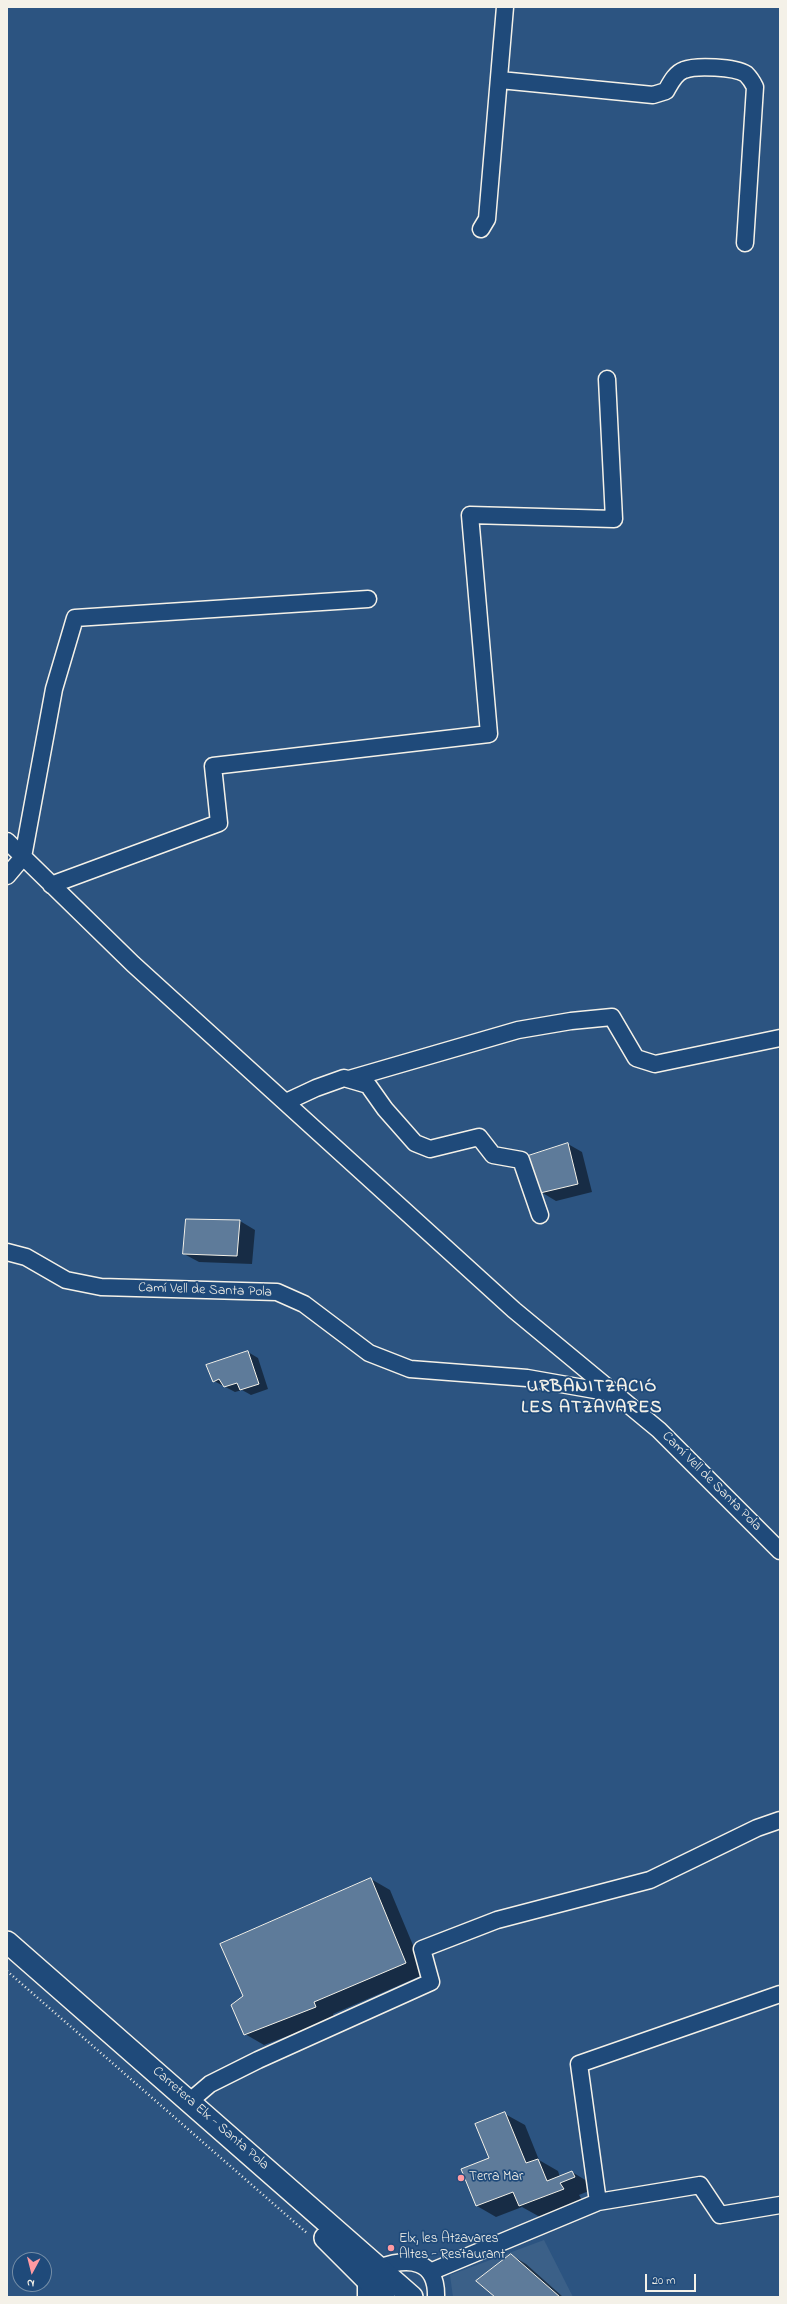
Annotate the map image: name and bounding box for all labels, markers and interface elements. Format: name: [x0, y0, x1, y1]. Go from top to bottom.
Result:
street label: Camí Vell de Santa Pola: [138, 1280, 272, 1302]
district label: URBANITZACIÓ LES ATZAVARES: [521, 1377, 663, 1420]
street label: Camí Vell de Santa Pola: [658, 1429, 764, 1535]
street label: Carretera Elx - Santa Pola: [148, 2064, 272, 2174]
place label: Terra Mar: [469, 2170, 523, 2186]
marker: Terra Mar: [456, 2173, 466, 2183]
place label: Elx, les Atzavares Altes - Restaurant: [399, 2232, 505, 2264]
marker: Elx, les Atzavares Altes - Restaurant: [386, 2243, 396, 2253]
north arrow: [12, 2252, 52, 2292]
scale bar: [647, 2266, 698, 2292]
text: 20 m: [652, 2272, 675, 2290]
text: N: [26, 2275, 35, 2291]

